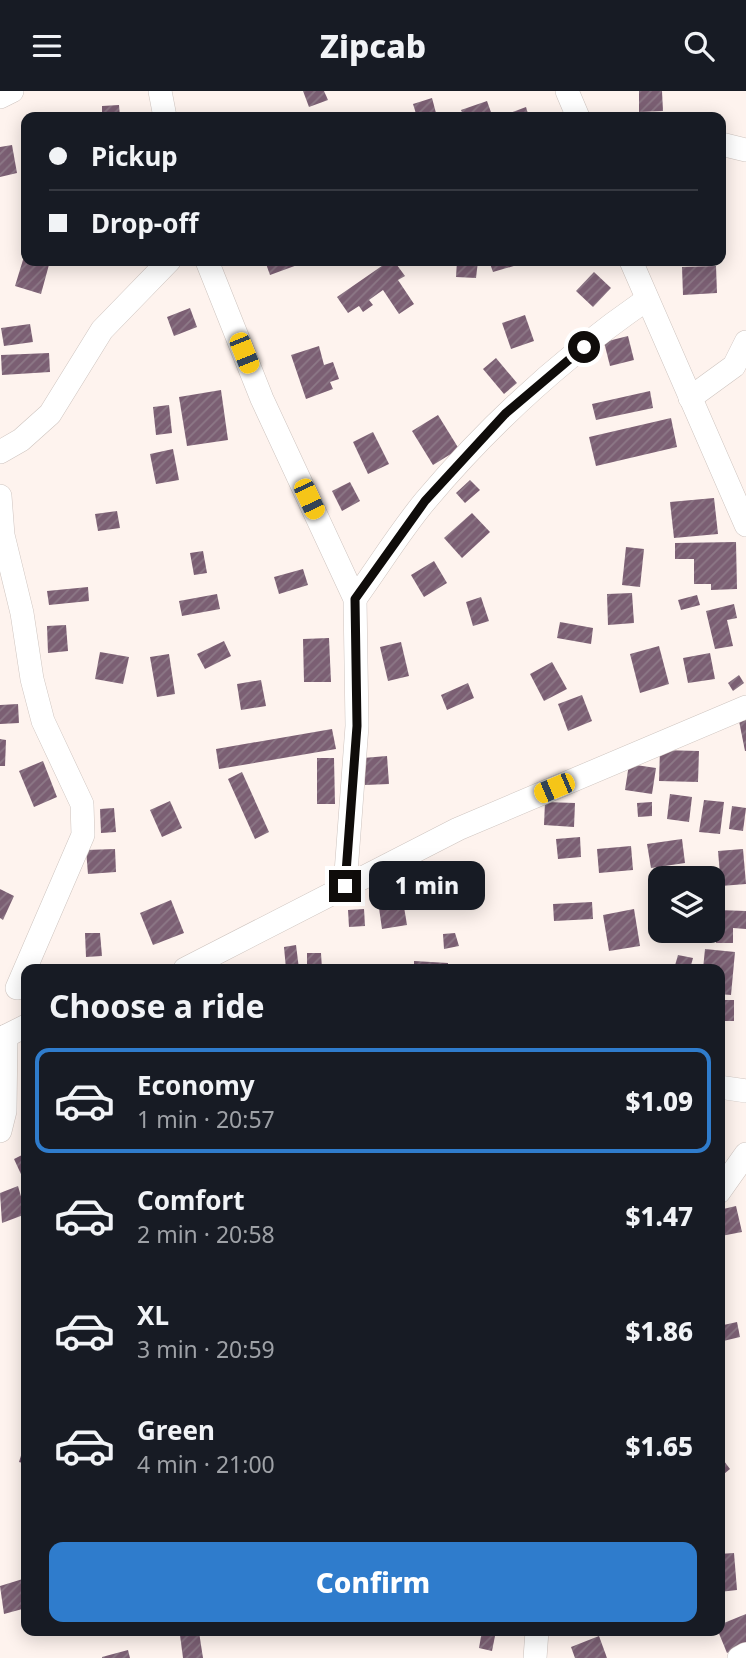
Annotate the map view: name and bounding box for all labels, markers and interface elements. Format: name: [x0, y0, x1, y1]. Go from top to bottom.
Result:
text: Zipcab: [320, 24, 426, 67]
icon: menu: [28, 27, 66, 65]
icon: search: [680, 27, 718, 65]
text: Pickup: [91, 138, 178, 174]
text: Drop-off: [91, 205, 198, 241]
car: [227, 330, 262, 376]
route start: [568, 331, 600, 363]
car: [291, 476, 328, 522]
car: [531, 770, 578, 806]
callout: 1 min: [370, 861, 485, 911]
map controls: [648, 866, 725, 943]
button: layers: [648, 866, 725, 943]
text: 1 min: [395, 869, 459, 901]
route end: [329, 870, 361, 902]
text: Choose a ride: [49, 984, 265, 1027]
text: Economy: [137, 1067, 255, 1103]
icon: car: [53, 1069, 116, 1132]
text: $1.09: [626, 1083, 693, 1119]
text: 1 min · 20:57: [137, 1103, 275, 1135]
text: Comfort: [137, 1182, 245, 1218]
icon: car: [53, 1184, 116, 1247]
text: $1.47: [626, 1198, 693, 1234]
text: 2 min · 20:58: [137, 1218, 275, 1250]
text: XL: [137, 1297, 169, 1333]
icon: car: [53, 1299, 116, 1362]
text: $1.86: [626, 1313, 693, 1349]
text: 3 min · 20:59: [137, 1333, 275, 1365]
text: Green: [137, 1412, 215, 1448]
icon: car: [53, 1414, 116, 1477]
text: $1.65: [626, 1428, 693, 1464]
text: 4 min · 21:00: [137, 1448, 275, 1480]
button: Confirm: [49, 1542, 697, 1622]

